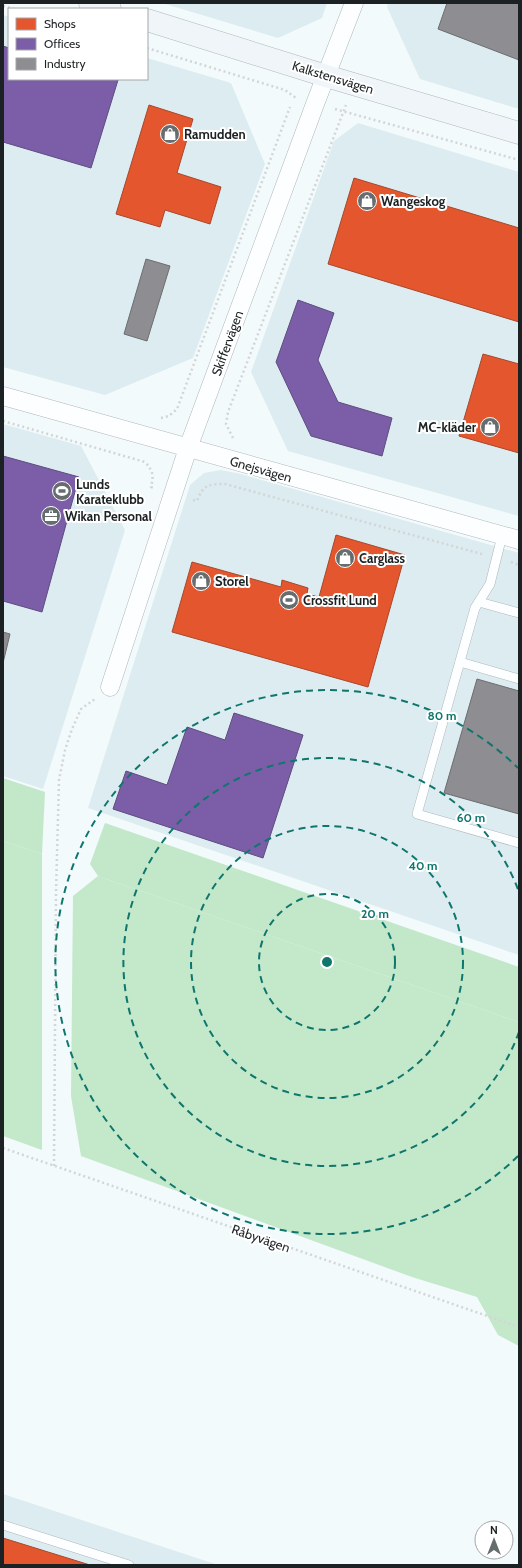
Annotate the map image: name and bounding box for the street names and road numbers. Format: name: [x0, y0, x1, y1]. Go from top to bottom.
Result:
street label: Kalkstensvägen: [290, 57, 376, 97]
street label: Skiffervägen: [208, 308, 246, 378]
street label: Gnejsvägen: [228, 453, 294, 486]
street label: Råbyvägen: [230, 1221, 292, 1255]

